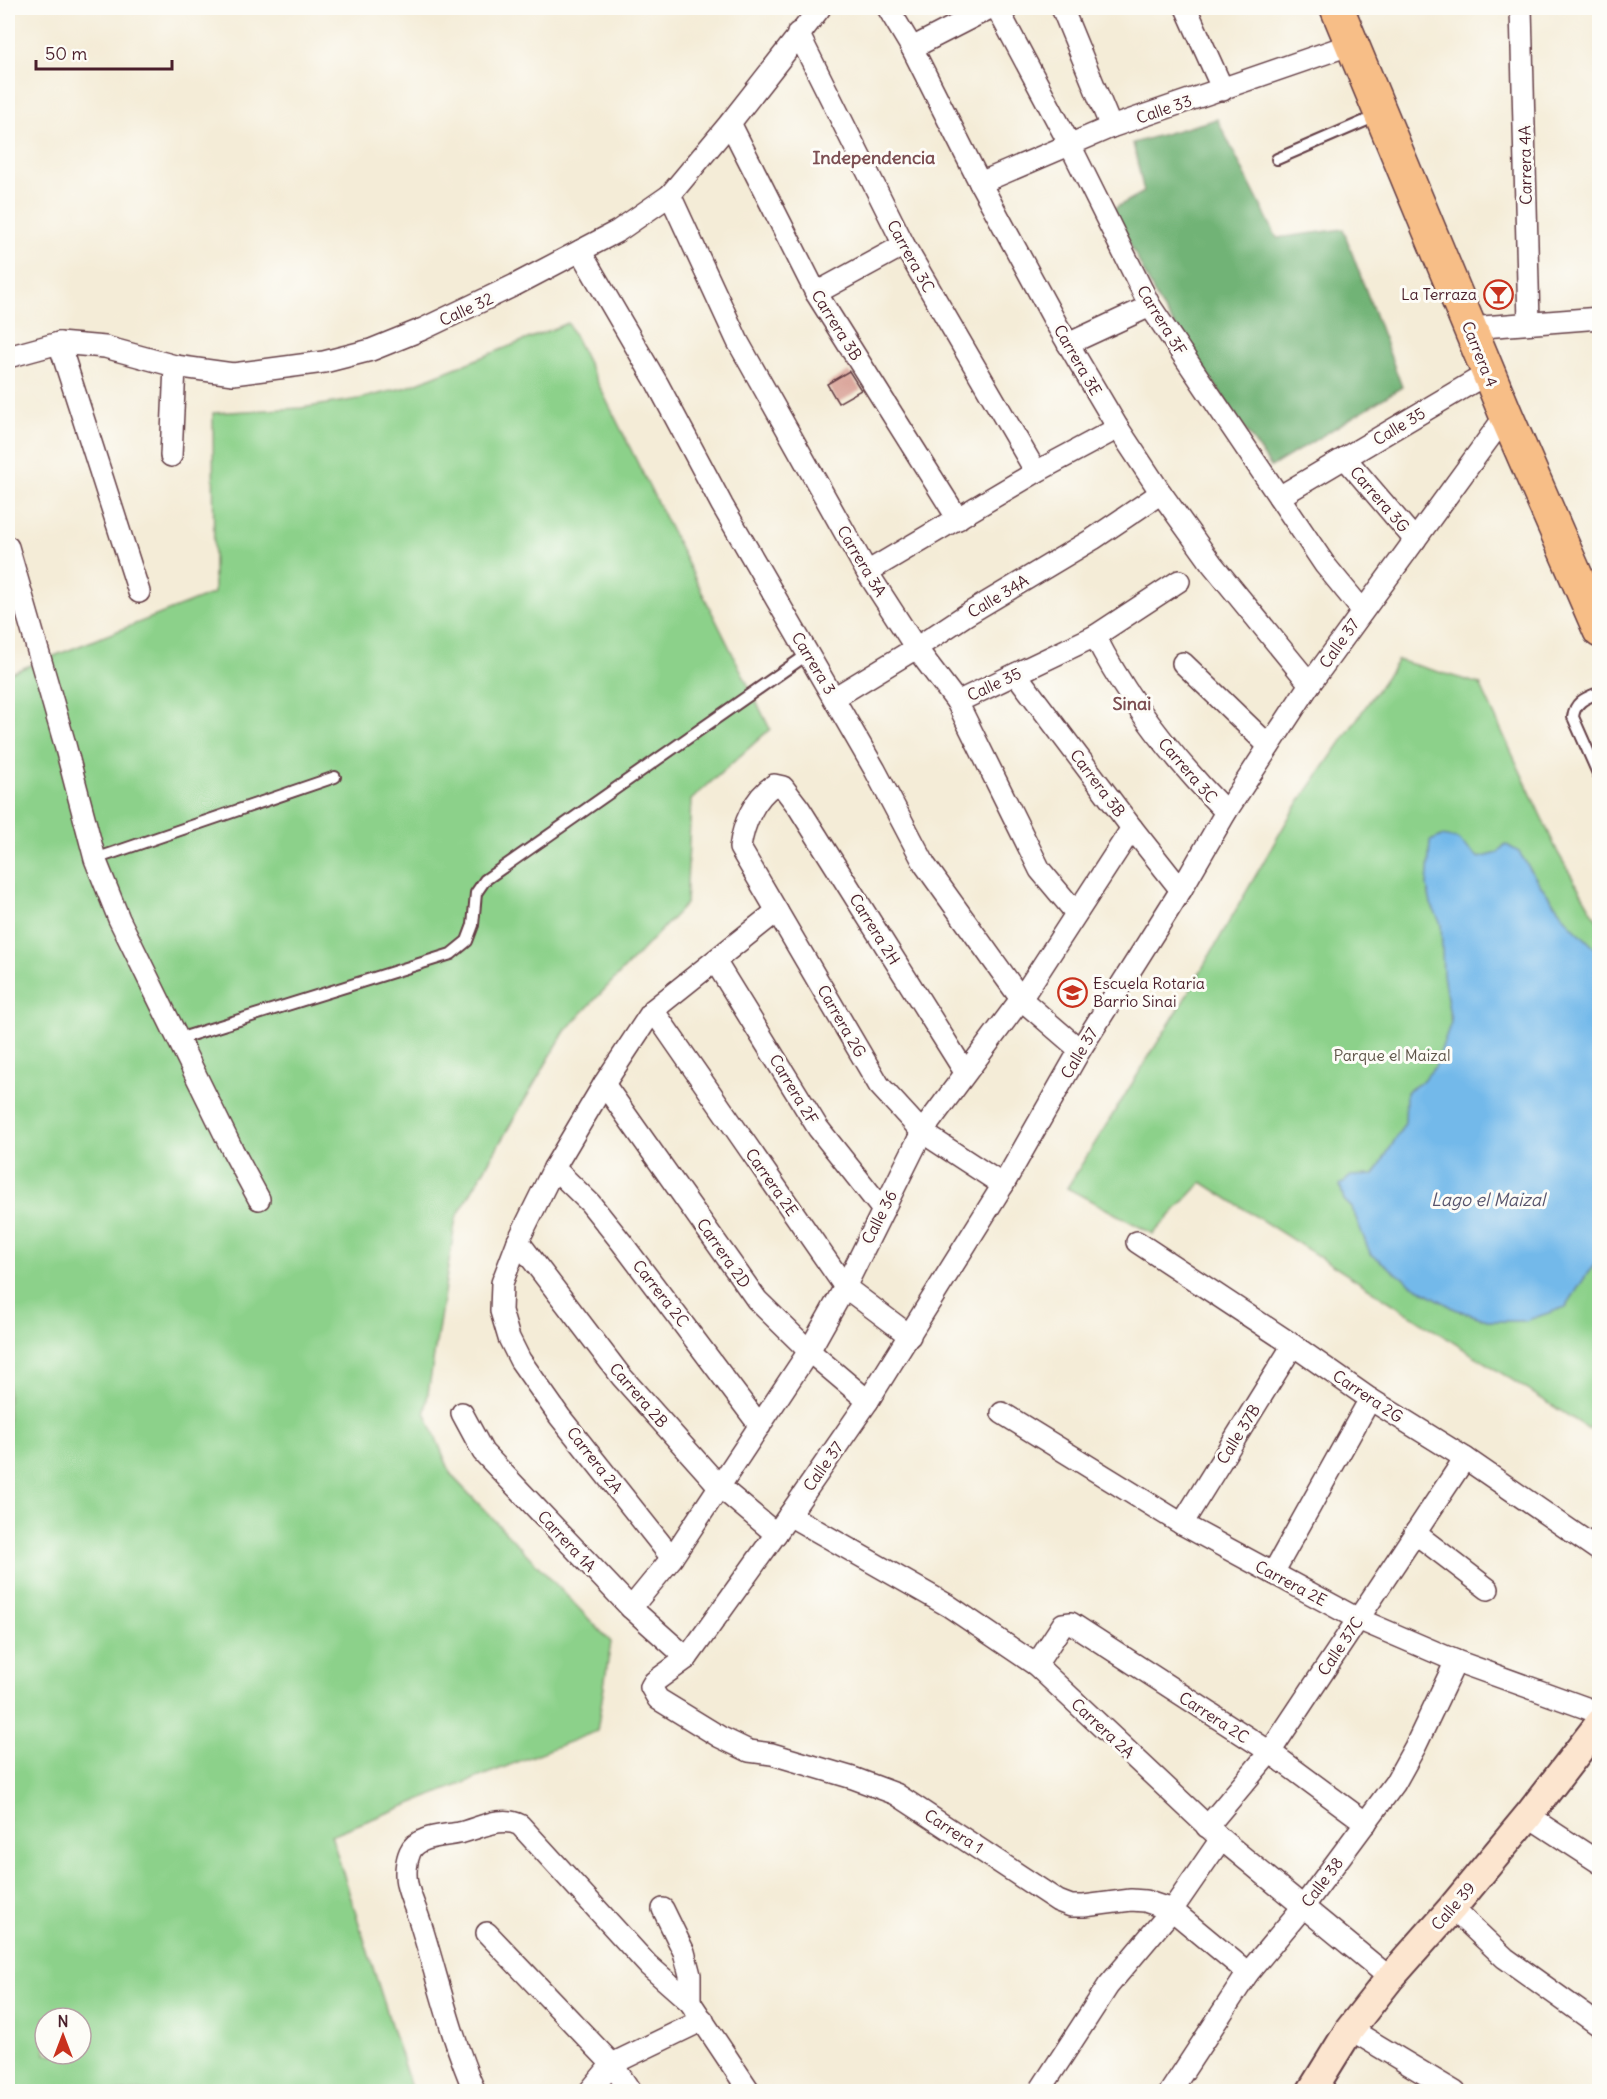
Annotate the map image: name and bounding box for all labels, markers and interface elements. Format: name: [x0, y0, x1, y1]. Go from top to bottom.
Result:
scale bar: [36, 33, 172, 71]
text: 50 m: [45, 42, 87, 65]
street label: Calle 33: [1134, 90, 1194, 128]
street label: Carrera 4A: [1514, 125, 1536, 205]
district label: Independencia: [813, 146, 935, 169]
street label: Carrera 3C: [883, 216, 939, 296]
bar icon: La Terraza: [1482, 278, 1514, 310]
street label: Carrera 3F: [1133, 282, 1191, 358]
place label: La Terraza: [1401, 284, 1477, 304]
street label: Carrera 3B: [807, 286, 867, 364]
street label: Calle 32: [436, 288, 496, 330]
street label: Carrera 4: [1458, 318, 1502, 390]
street label: Carrera 3E: [1050, 321, 1106, 399]
street label: Calle 35: [1369, 403, 1429, 449]
street label: Carrera 3G: [1346, 462, 1414, 536]
street label: Carrera 3A: [833, 522, 891, 600]
street label: Calle 34A: [964, 570, 1032, 622]
street label: Calle 37: [1315, 614, 1363, 672]
street label: Carrera 3: [788, 628, 840, 698]
street label: Calle 35: [964, 663, 1024, 705]
district label: Sinai: [1113, 692, 1151, 715]
street label: Carrera 3C: [1154, 733, 1222, 807]
street label: Carrera 3B: [1066, 745, 1130, 821]
street label: Carrera 2H: [845, 890, 905, 968]
place label: Escuela Rotaria Barrio Sinai: [1093, 973, 1205, 1011]
school or university icon: Escuela Rotaria Barrio Sinai: [1056, 976, 1088, 1008]
street label: Carrera 2G: [813, 981, 871, 1061]
street label: Calle 37: [1056, 1024, 1102, 1082]
park label: Parque el Maizal: [1333, 1045, 1451, 1065]
street label: Carrera 2F: [765, 1050, 823, 1128]
street label: Carrera 2E: [741, 1144, 803, 1220]
street label: Calle 36: [857, 1187, 901, 1247]
water label: Lago el Maizal: [1431, 1188, 1548, 1211]
street label: Carrera 2D: [693, 1214, 755, 1292]
street label: Carrera 2C: [629, 1256, 693, 1330]
street label: Carrera 2B: [605, 1359, 673, 1431]
street label: Carrera 2G: [1329, 1365, 1407, 1427]
street label: Calle 37B: [1212, 1400, 1264, 1468]
street label: Carrera 2A: [563, 1423, 627, 1497]
street label: Calle 37: [799, 1437, 847, 1495]
street label: Carrera 1A: [534, 1506, 600, 1576]
street label: Carrera 2E: [1252, 1556, 1330, 1610]
street label: Calle 37C: [1313, 1613, 1367, 1679]
street label: Carrera 2C: [1175, 1687, 1253, 1747]
street label: Carrera 2A: [1067, 1694, 1139, 1762]
street label: Carrera 1: [921, 1805, 987, 1857]
street label: Calle 38: [1297, 1853, 1347, 1911]
street label: Calle 39: [1427, 1878, 1479, 1934]
north arrow: [33, 2006, 93, 2066]
text: N: [57, 2011, 69, 2031]

